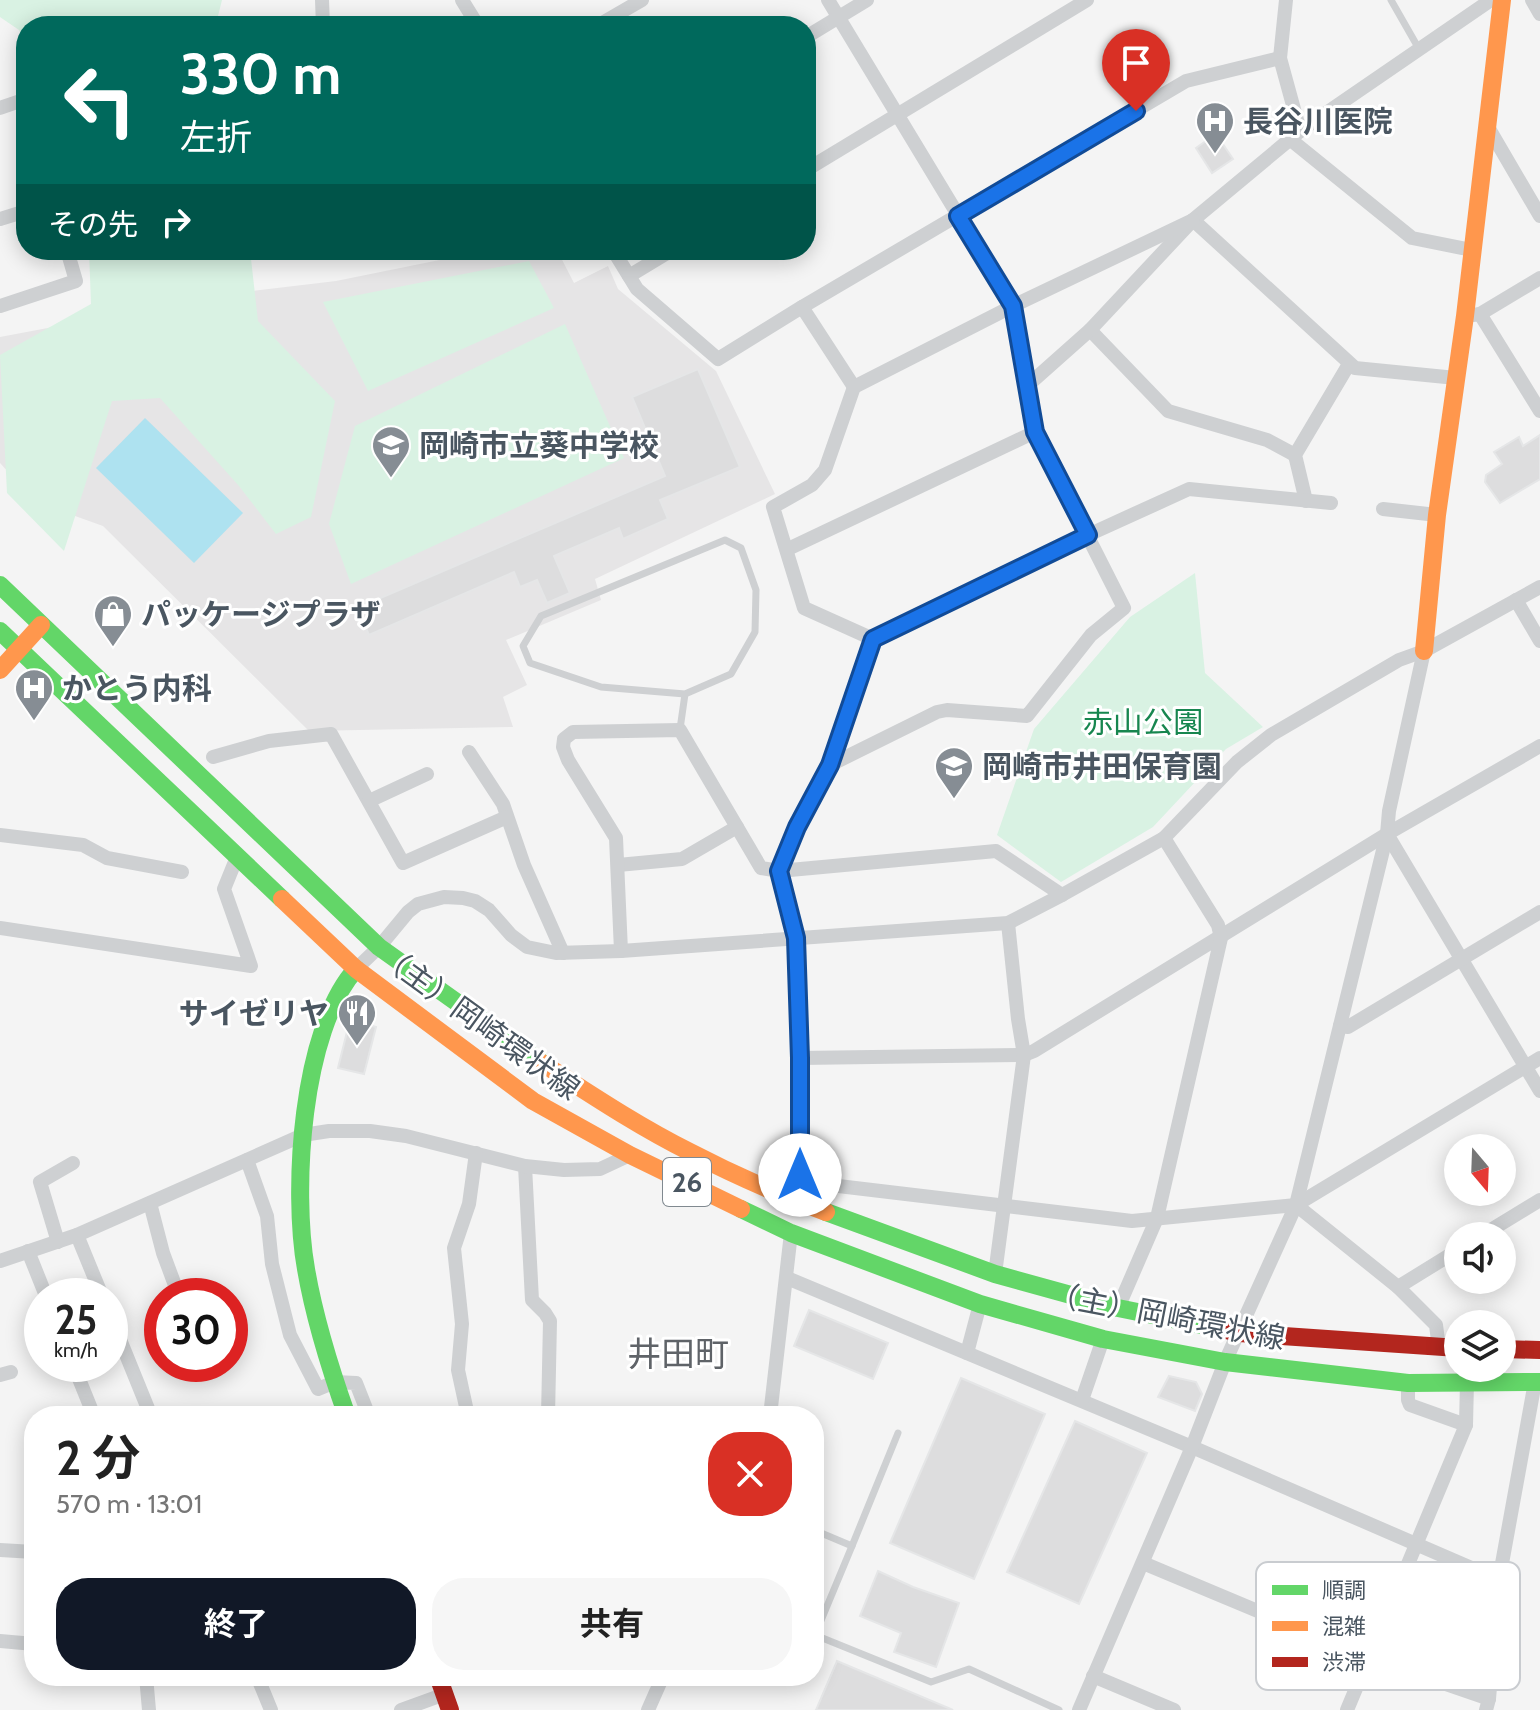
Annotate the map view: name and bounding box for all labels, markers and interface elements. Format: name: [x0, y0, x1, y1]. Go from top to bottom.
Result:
pin: [1102, 29, 1170, 111]
text: 330 m: [180, 40, 341, 108]
icon: arrive: [1114, 41, 1158, 85]
icon: left: [48, 48, 152, 152]
hospital icon: 長谷川医院: [1194, 100, 1236, 155]
place label: 長谷川医院: [1243, 103, 1393, 140]
text: 左折: [180, 115, 252, 159]
icon: right: [154, 200, 198, 244]
text: その先: [48, 206, 138, 243]
school or university icon: 岡崎市立葵中学校: [370, 424, 412, 479]
place label: 岡崎市立葵中学校: [419, 427, 659, 464]
shop icon: パッケージプラザ: [92, 593, 134, 648]
place label: パッケージプラザ: [141, 596, 380, 633]
hospital icon: かとう内科: [13, 667, 55, 722]
place label: かとう内科: [62, 670, 212, 707]
park label: 赤山公園: [1083, 704, 1203, 741]
school or university icon: 岡崎市井田保育園: [933, 745, 975, 800]
place label: 岡崎市井田保育園: [982, 748, 1222, 785]
street label: （主）岡崎環状線: [371, 936, 587, 1108]
restaurant icon: サイゼリヤ: [336, 992, 378, 1047]
place label: サイゼリヤ: [179, 995, 329, 1032]
position arrow: [758, 1133, 842, 1217]
north arrow: [1444, 1134, 1516, 1206]
map controls: [1444, 1134, 1516, 1382]
road number: 26: [663, 1158, 711, 1206]
button: sound: [1444, 1222, 1516, 1294]
street label: （主）岡崎環状線: [1046, 1275, 1288, 1357]
speed limit sign: 30: [144, 1278, 248, 1382]
text: 25: [55, 1295, 97, 1344]
button: layers: [1444, 1310, 1516, 1382]
district label: 井田町: [627, 1333, 729, 1375]
text: km/h: [54, 1338, 98, 1362]
text: 2 分: [56, 1429, 140, 1487]
button: close: [708, 1432, 792, 1516]
text: 570 m · 13:01: [56, 1488, 202, 1520]
legend: [1256, 1562, 1520, 1690]
text: 順調: [1322, 1577, 1366, 1604]
button: 終了: [56, 1578, 416, 1670]
button: 共有: [432, 1578, 792, 1670]
text: 混雑: [1322, 1613, 1366, 1640]
text: 渋滞: [1322, 1649, 1366, 1676]

